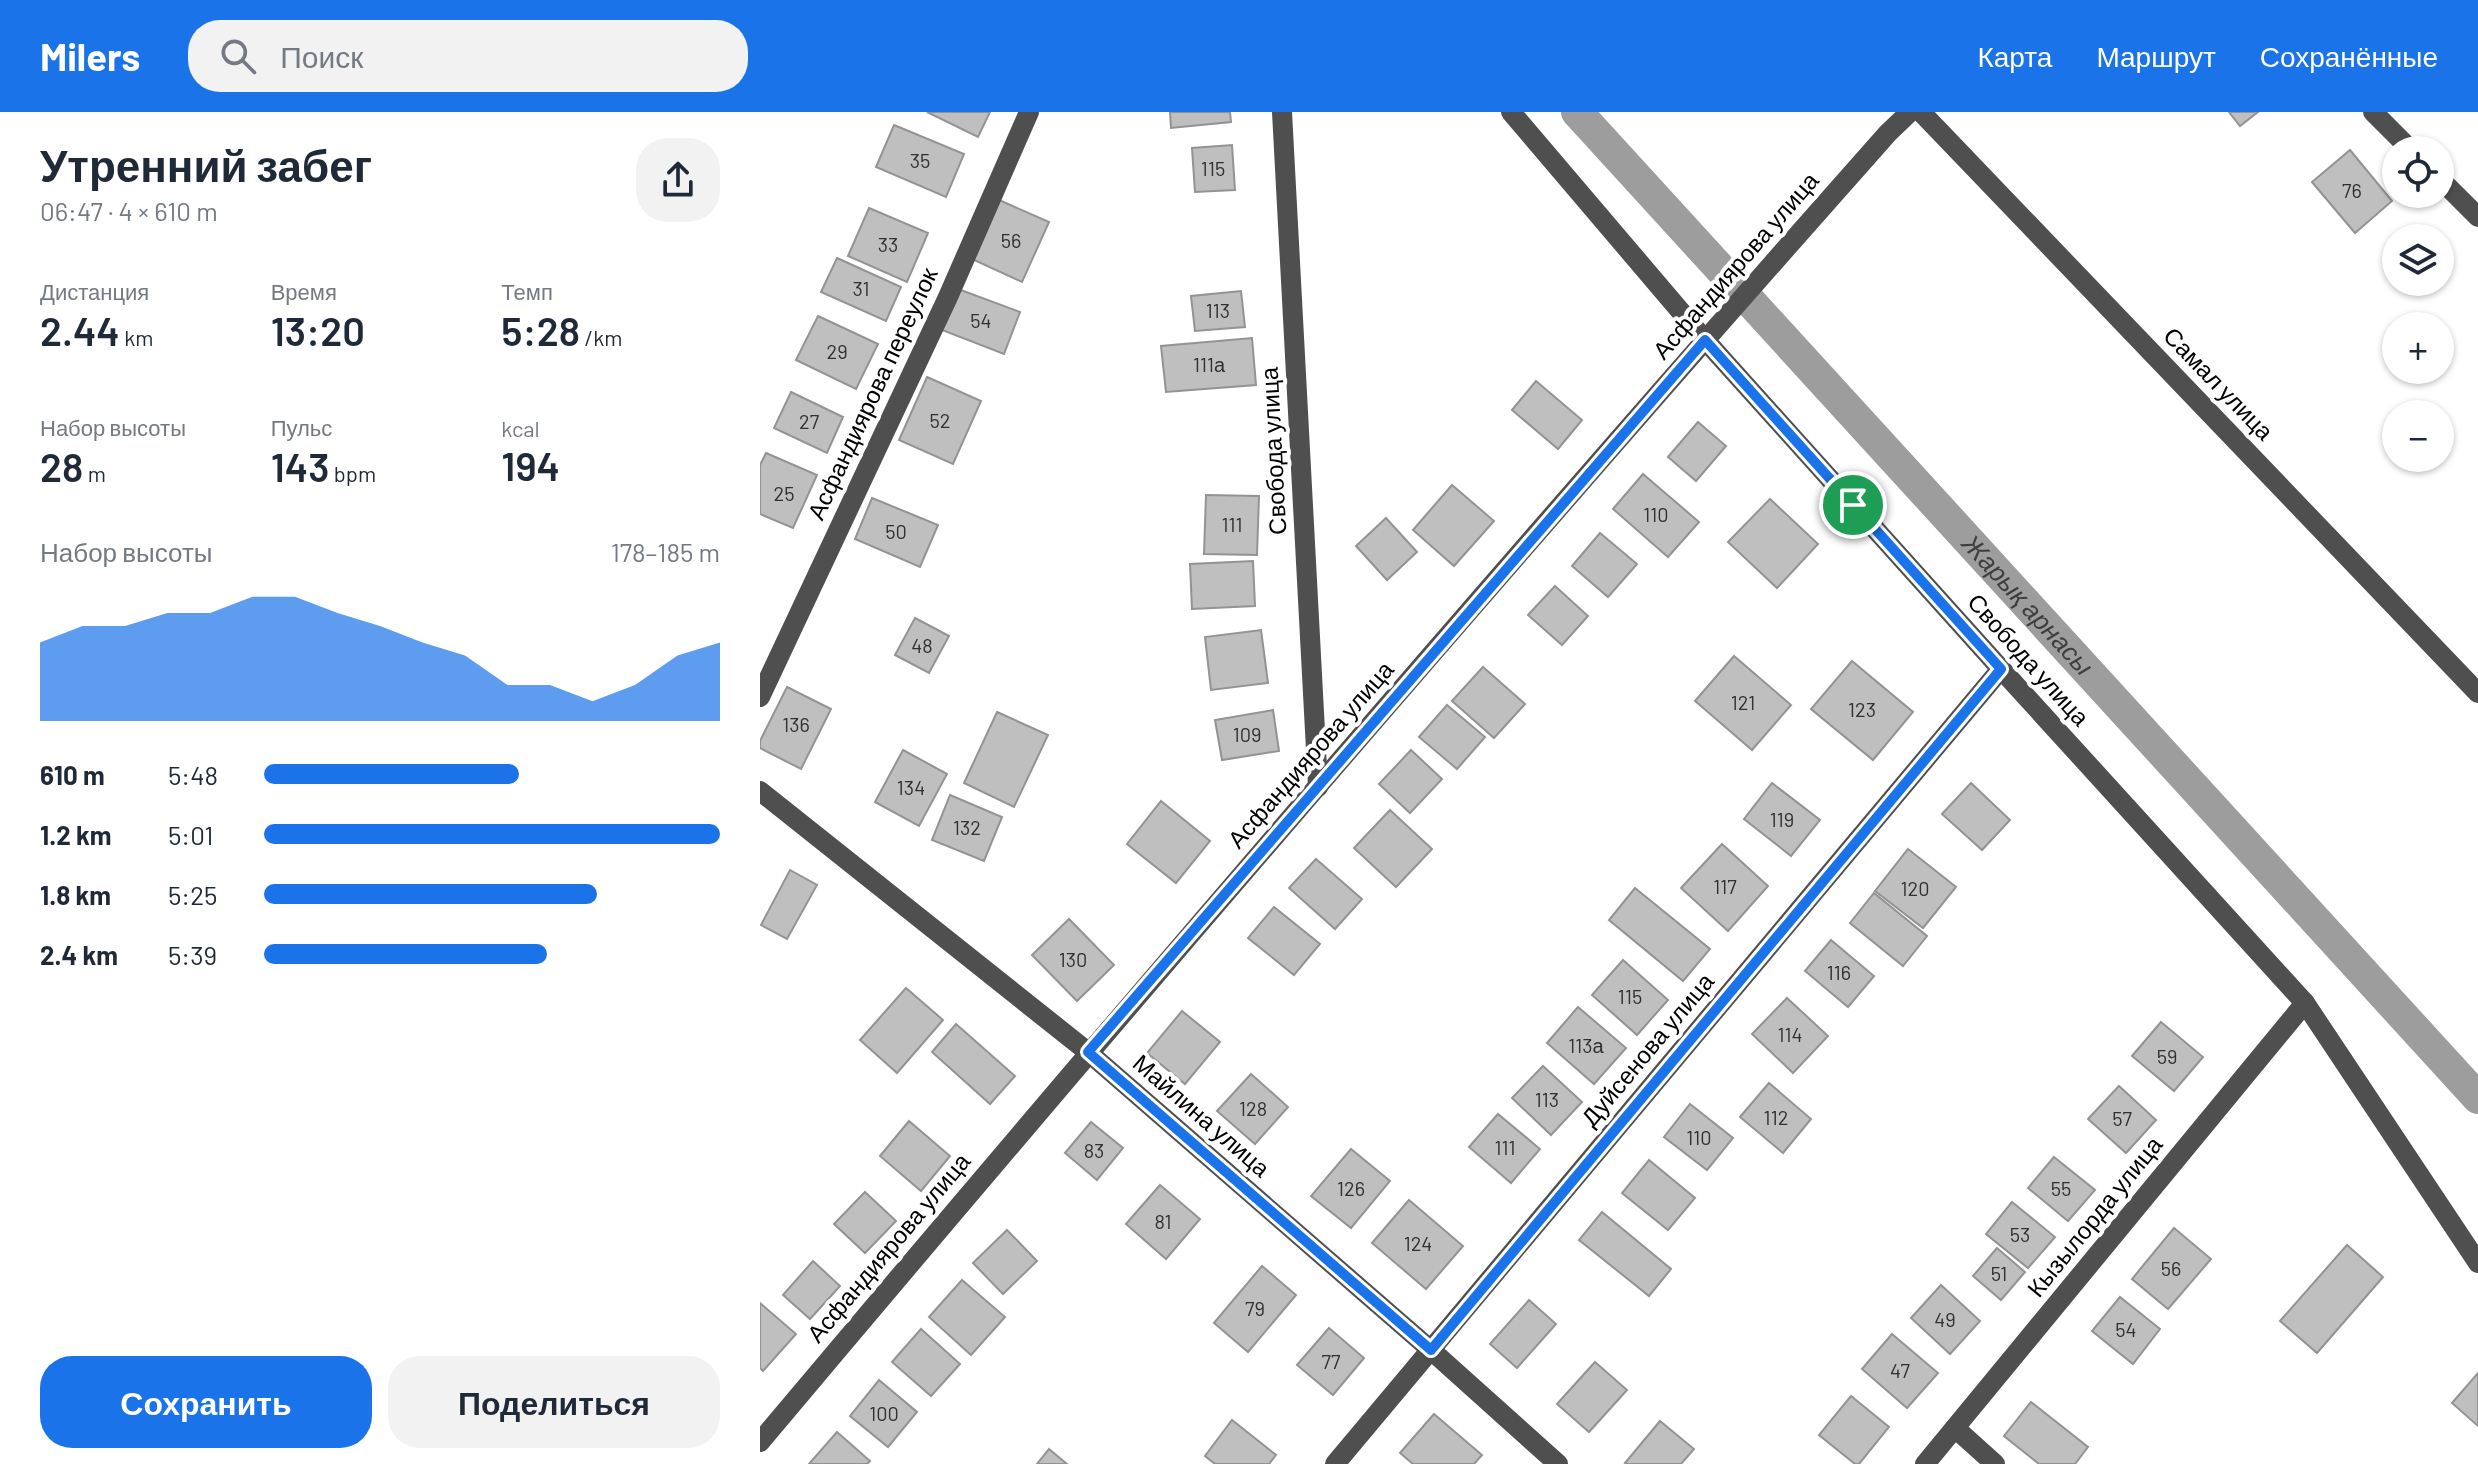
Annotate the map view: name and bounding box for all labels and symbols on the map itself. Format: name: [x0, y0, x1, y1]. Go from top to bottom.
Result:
house number: 35: [910, 148, 930, 172]
house number: 115: [1201, 156, 1225, 180]
street label: Асфандиярова улица: [1646, 165, 1824, 364]
house number: 76: [2342, 178, 2362, 202]
house number: 56: [1001, 228, 1021, 252]
house number: 33: [878, 232, 898, 256]
street label: Асфандиярова переулок: [801, 262, 943, 524]
house number: 31: [852, 276, 870, 300]
house number: 113: [1206, 298, 1230, 322]
house number: 54: [970, 308, 992, 332]
street label: Самал улица: [2158, 321, 2281, 446]
house number: 29: [826, 339, 848, 363]
house number: 111а: [1193, 352, 1226, 376]
street label: Свобода улица: [1254, 366, 1291, 536]
house number: 52: [930, 408, 951, 432]
house number: 27: [799, 409, 820, 433]
pin: [1819, 471, 1887, 539]
house number: 25: [774, 481, 795, 505]
house number: 110: [1643, 502, 1669, 526]
house number: 111: [1221, 512, 1243, 536]
house number: 50: [885, 519, 907, 543]
water label: Жарық арнасы: [1956, 526, 2101, 681]
street label: Свобода улица: [1962, 587, 2096, 732]
house number: 48: [911, 633, 933, 657]
street label: Асфандиярова улица: [1221, 654, 1399, 853]
house number: 121: [1731, 690, 1755, 714]
house number: 123: [1848, 697, 1876, 721]
house number: 136: [782, 712, 810, 736]
house number: 109: [1233, 722, 1261, 746]
house number: 134: [897, 775, 925, 799]
house number: 119: [1770, 807, 1794, 831]
house number: 132: [953, 815, 981, 839]
house number: 117: [1713, 874, 1737, 898]
house number: 120: [1900, 876, 1930, 900]
house number: 130: [1059, 947, 1087, 971]
house number: 116: [1827, 960, 1851, 984]
street label: Дуйсенова улица: [1574, 966, 1720, 1131]
house number: 115: [1618, 984, 1642, 1008]
house number: 114: [1777, 1022, 1803, 1046]
house number: 113а: [1568, 1033, 1605, 1057]
house number: 59: [2157, 1044, 2177, 1068]
street label: Майлина улица: [1128, 1048, 1277, 1183]
house number: 113: [1535, 1087, 1559, 1111]
house number: 128: [1239, 1096, 1267, 1120]
house number: 112: [1764, 1105, 1788, 1129]
house number: 57: [2112, 1106, 2132, 1130]
house number: 110: [1686, 1125, 1712, 1149]
street label: Кызылорда улица: [2020, 1129, 2168, 1302]
house number: 111: [1494, 1135, 1516, 1159]
house number: 83: [1084, 1138, 1104, 1162]
street label: Асфандиярова улица: [800, 1146, 976, 1348]
house number: 126: [1337, 1176, 1365, 1200]
house number: 55: [2051, 1176, 2071, 1200]
house number: 81: [1155, 1209, 1171, 1233]
house number: 53: [2010, 1222, 2030, 1246]
house number: 124: [1404, 1231, 1432, 1255]
house number: 56: [2161, 1256, 2181, 1280]
house number: 51: [1991, 1261, 2007, 1285]
house number: 79: [1245, 1296, 1265, 1320]
house number: 49: [1934, 1307, 1956, 1331]
house number: 54: [2115, 1317, 2137, 1341]
house number: 77: [1322, 1349, 1341, 1373]
house number: 47: [1890, 1358, 1910, 1382]
house number: 100: [869, 1401, 899, 1425]

